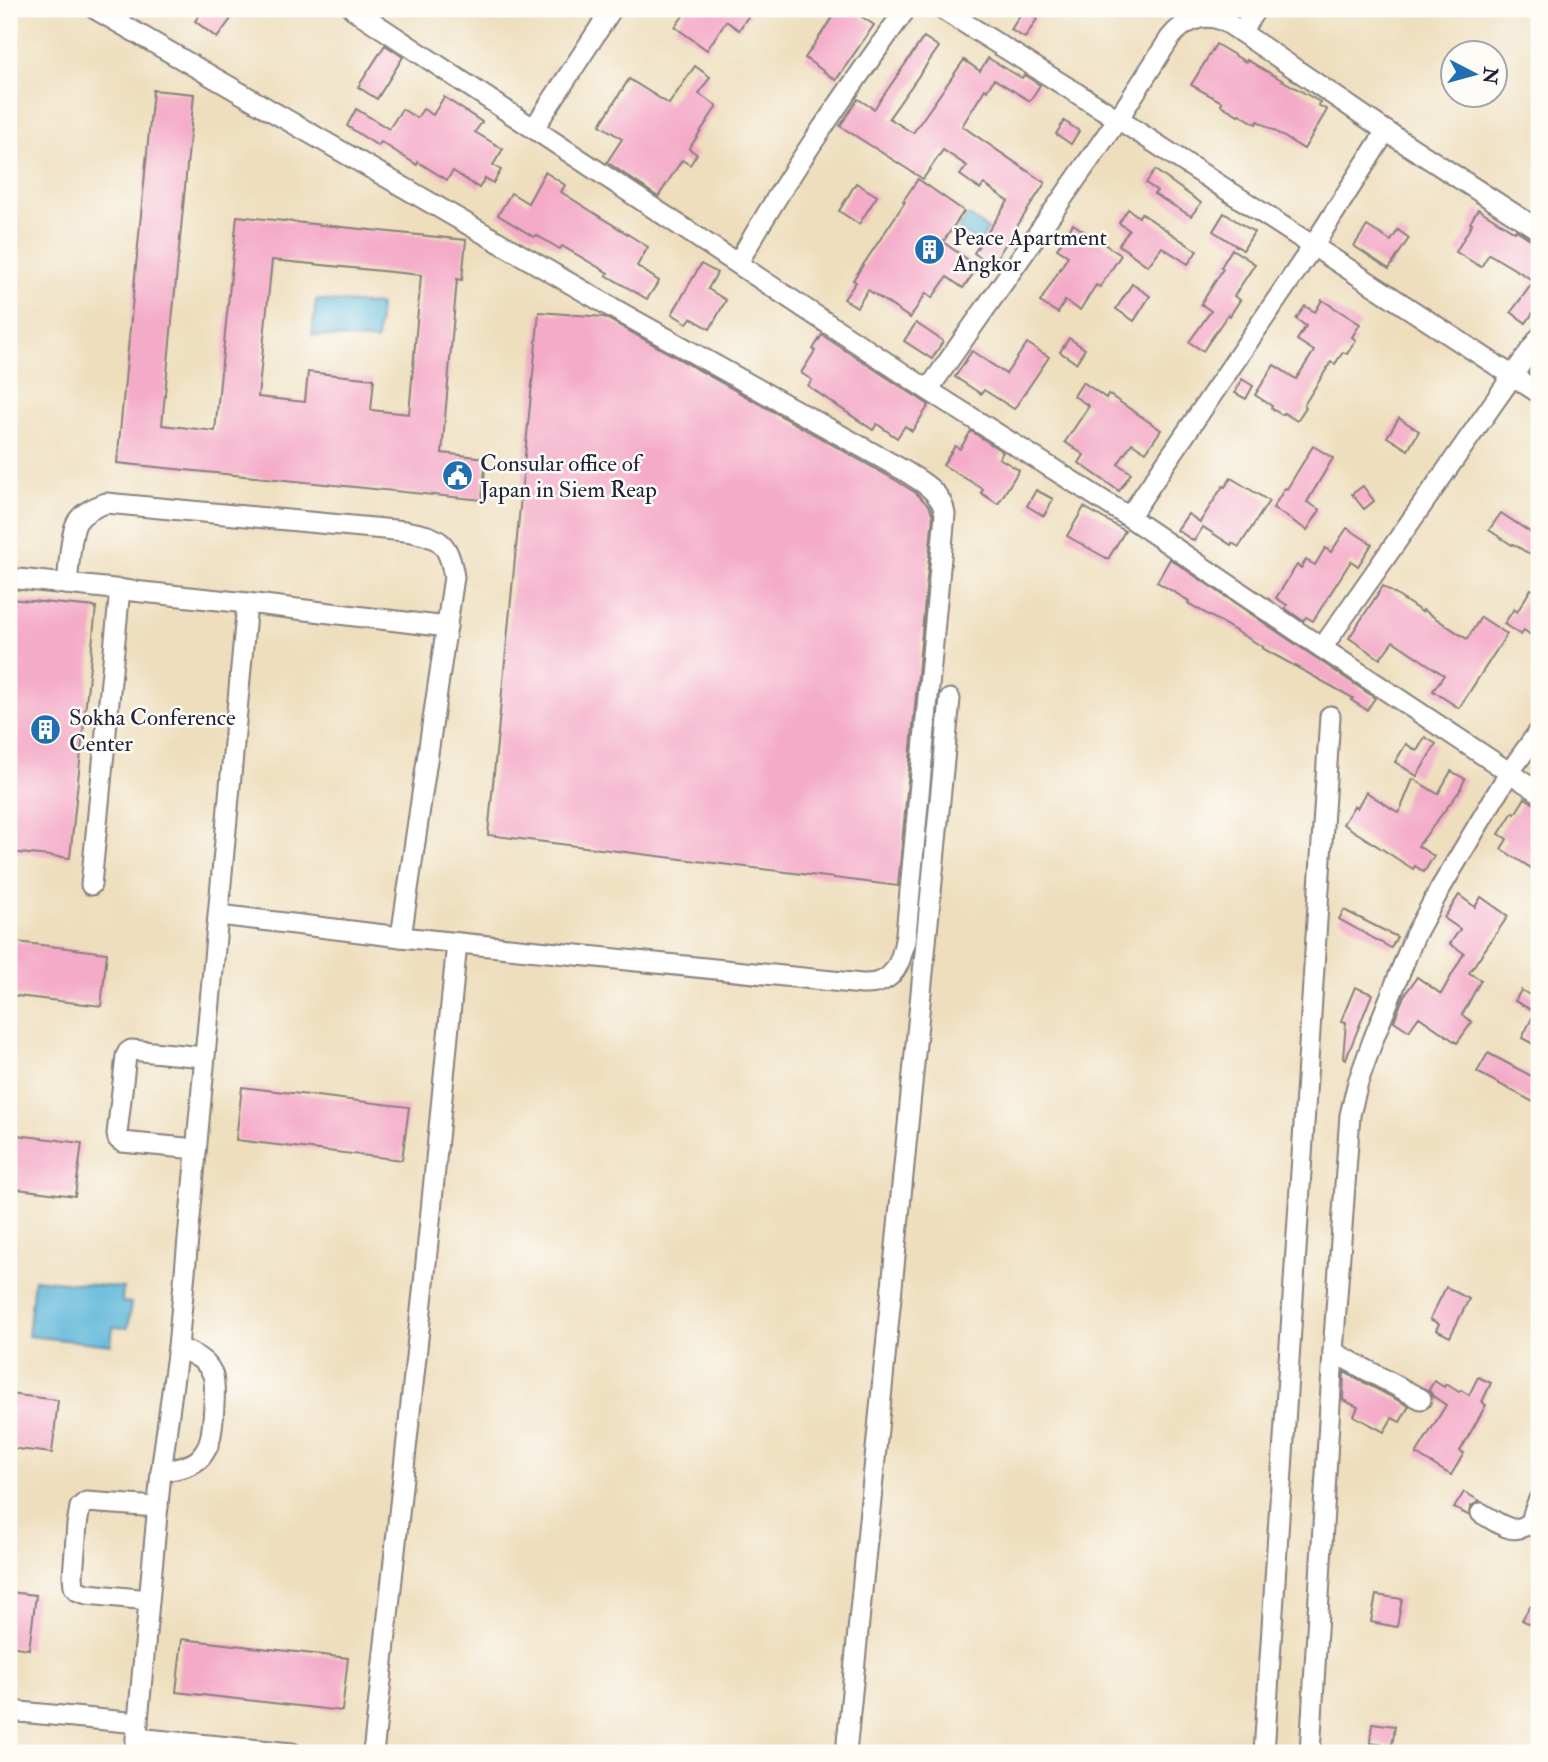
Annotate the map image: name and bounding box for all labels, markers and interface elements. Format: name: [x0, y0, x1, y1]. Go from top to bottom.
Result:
north arrow: [1440, 38, 1510, 108]
text: N: [1477, 65, 1503, 86]
place label: Peace Apartment Angkor: [952, 223, 1107, 278]
building icon: Peace Apartment Angkor: [913, 233, 947, 267]
place label: Consular office of Japan in Siem Reap: [479, 449, 657, 505]
public building icon: Consular office of Japan in Siem Reap: [440, 459, 474, 493]
place label: Sokha Conference Center: [69, 703, 236, 758]
building icon: Sokha Conference Center: [29, 713, 63, 747]

